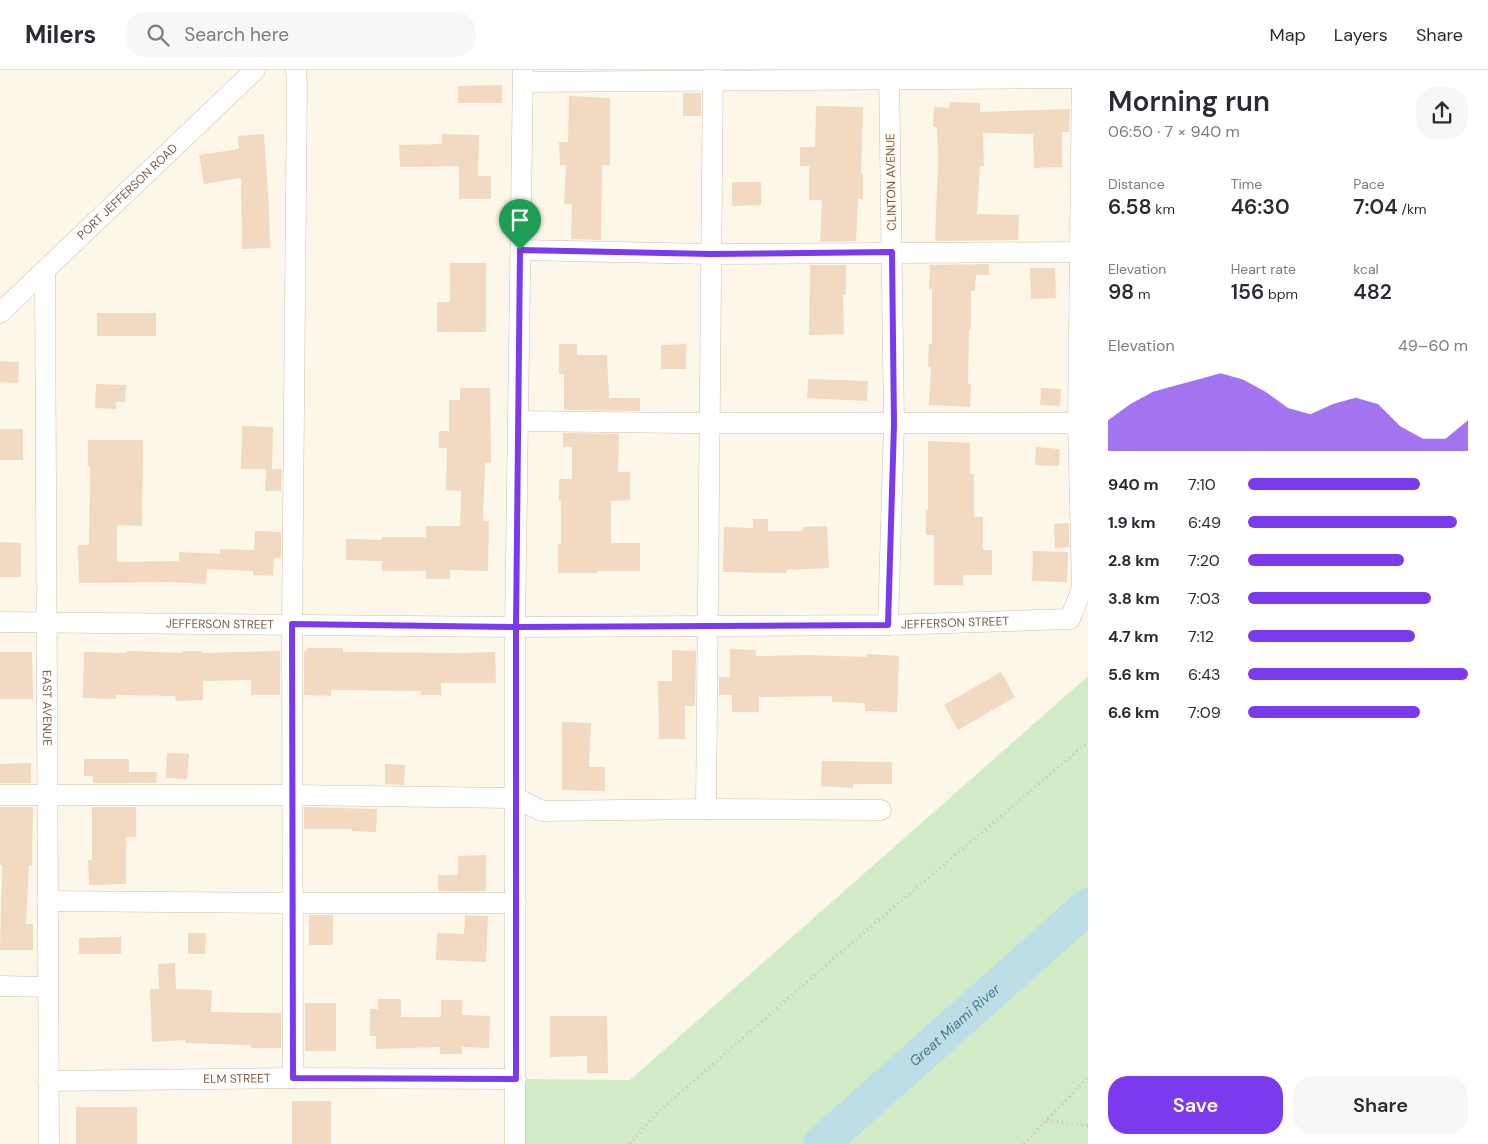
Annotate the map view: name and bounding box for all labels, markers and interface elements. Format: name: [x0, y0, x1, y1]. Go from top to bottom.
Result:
search box: [126, 12, 476, 57]
text: Milers: [25, 19, 96, 50]
icon: search: [144, 21, 172, 49]
text: Search here: [184, 22, 289, 47]
text: Map: [1270, 23, 1306, 47]
text: Layers: [1334, 23, 1388, 47]
text: Share: [1416, 23, 1463, 47]
text: Morning run: [1108, 83, 1270, 120]
button: share: [1416, 87, 1468, 139]
text: 06:50 · 7 × 940 m: [1108, 121, 1240, 142]
street label: CLINTON AVENUE: [882, 133, 900, 231]
street label: PORT JEFFERSON ROAD: [74, 140, 181, 243]
text: Distance: [1108, 175, 1165, 193]
text: Time: [1231, 175, 1262, 193]
text: Pace: [1353, 175, 1385, 193]
text: 6.58: [1108, 193, 1152, 221]
text: 46:30: [1231, 193, 1290, 221]
text: 7:04: [1353, 193, 1398, 221]
pin: [499, 199, 541, 250]
text: km: [1152, 200, 1175, 218]
text: /km: [1398, 200, 1426, 218]
icon: arrive: [506, 206, 534, 234]
text: Elevation: [1108, 260, 1166, 278]
text: Heart rate: [1231, 260, 1296, 278]
text: kcal: [1353, 260, 1379, 278]
text: 98: [1108, 278, 1134, 306]
text: 156: [1231, 278, 1264, 306]
text: 482: [1353, 278, 1392, 306]
text: m: [1134, 285, 1150, 303]
text: bpm: [1264, 285, 1298, 303]
text: Elevation: [1108, 335, 1175, 356]
text: 49–60 m: [1398, 335, 1468, 356]
text: 940 m: [1108, 474, 1159, 495]
text: 7:10: [1188, 474, 1216, 495]
text: 1.9 km: [1108, 512, 1156, 533]
text: 6:49: [1188, 512, 1221, 533]
text: 2.8 km: [1108, 550, 1159, 571]
text: 7:20: [1188, 550, 1220, 571]
text: 3.8 km: [1108, 588, 1160, 609]
text: 7:03: [1188, 588, 1220, 609]
street label: JEFFERSON STREET: [901, 613, 1010, 633]
street label: JEFFERSON STREET: [166, 616, 274, 633]
text: 4.7 km: [1108, 626, 1159, 647]
text: 7:12: [1188, 626, 1214, 647]
text: 5.6 km: [1108, 664, 1160, 685]
text: 6:43: [1188, 664, 1220, 685]
street label: EAST AVENUE: [39, 670, 55, 746]
text: 6.6 km: [1108, 702, 1159, 723]
text: 7:09: [1188, 702, 1221, 723]
water label: Great Miami River: [905, 979, 1004, 1070]
street label: ELM STREET: [203, 1070, 271, 1087]
button: Save: [1108, 1076, 1283, 1134]
button: Share: [1293, 1076, 1468, 1134]

